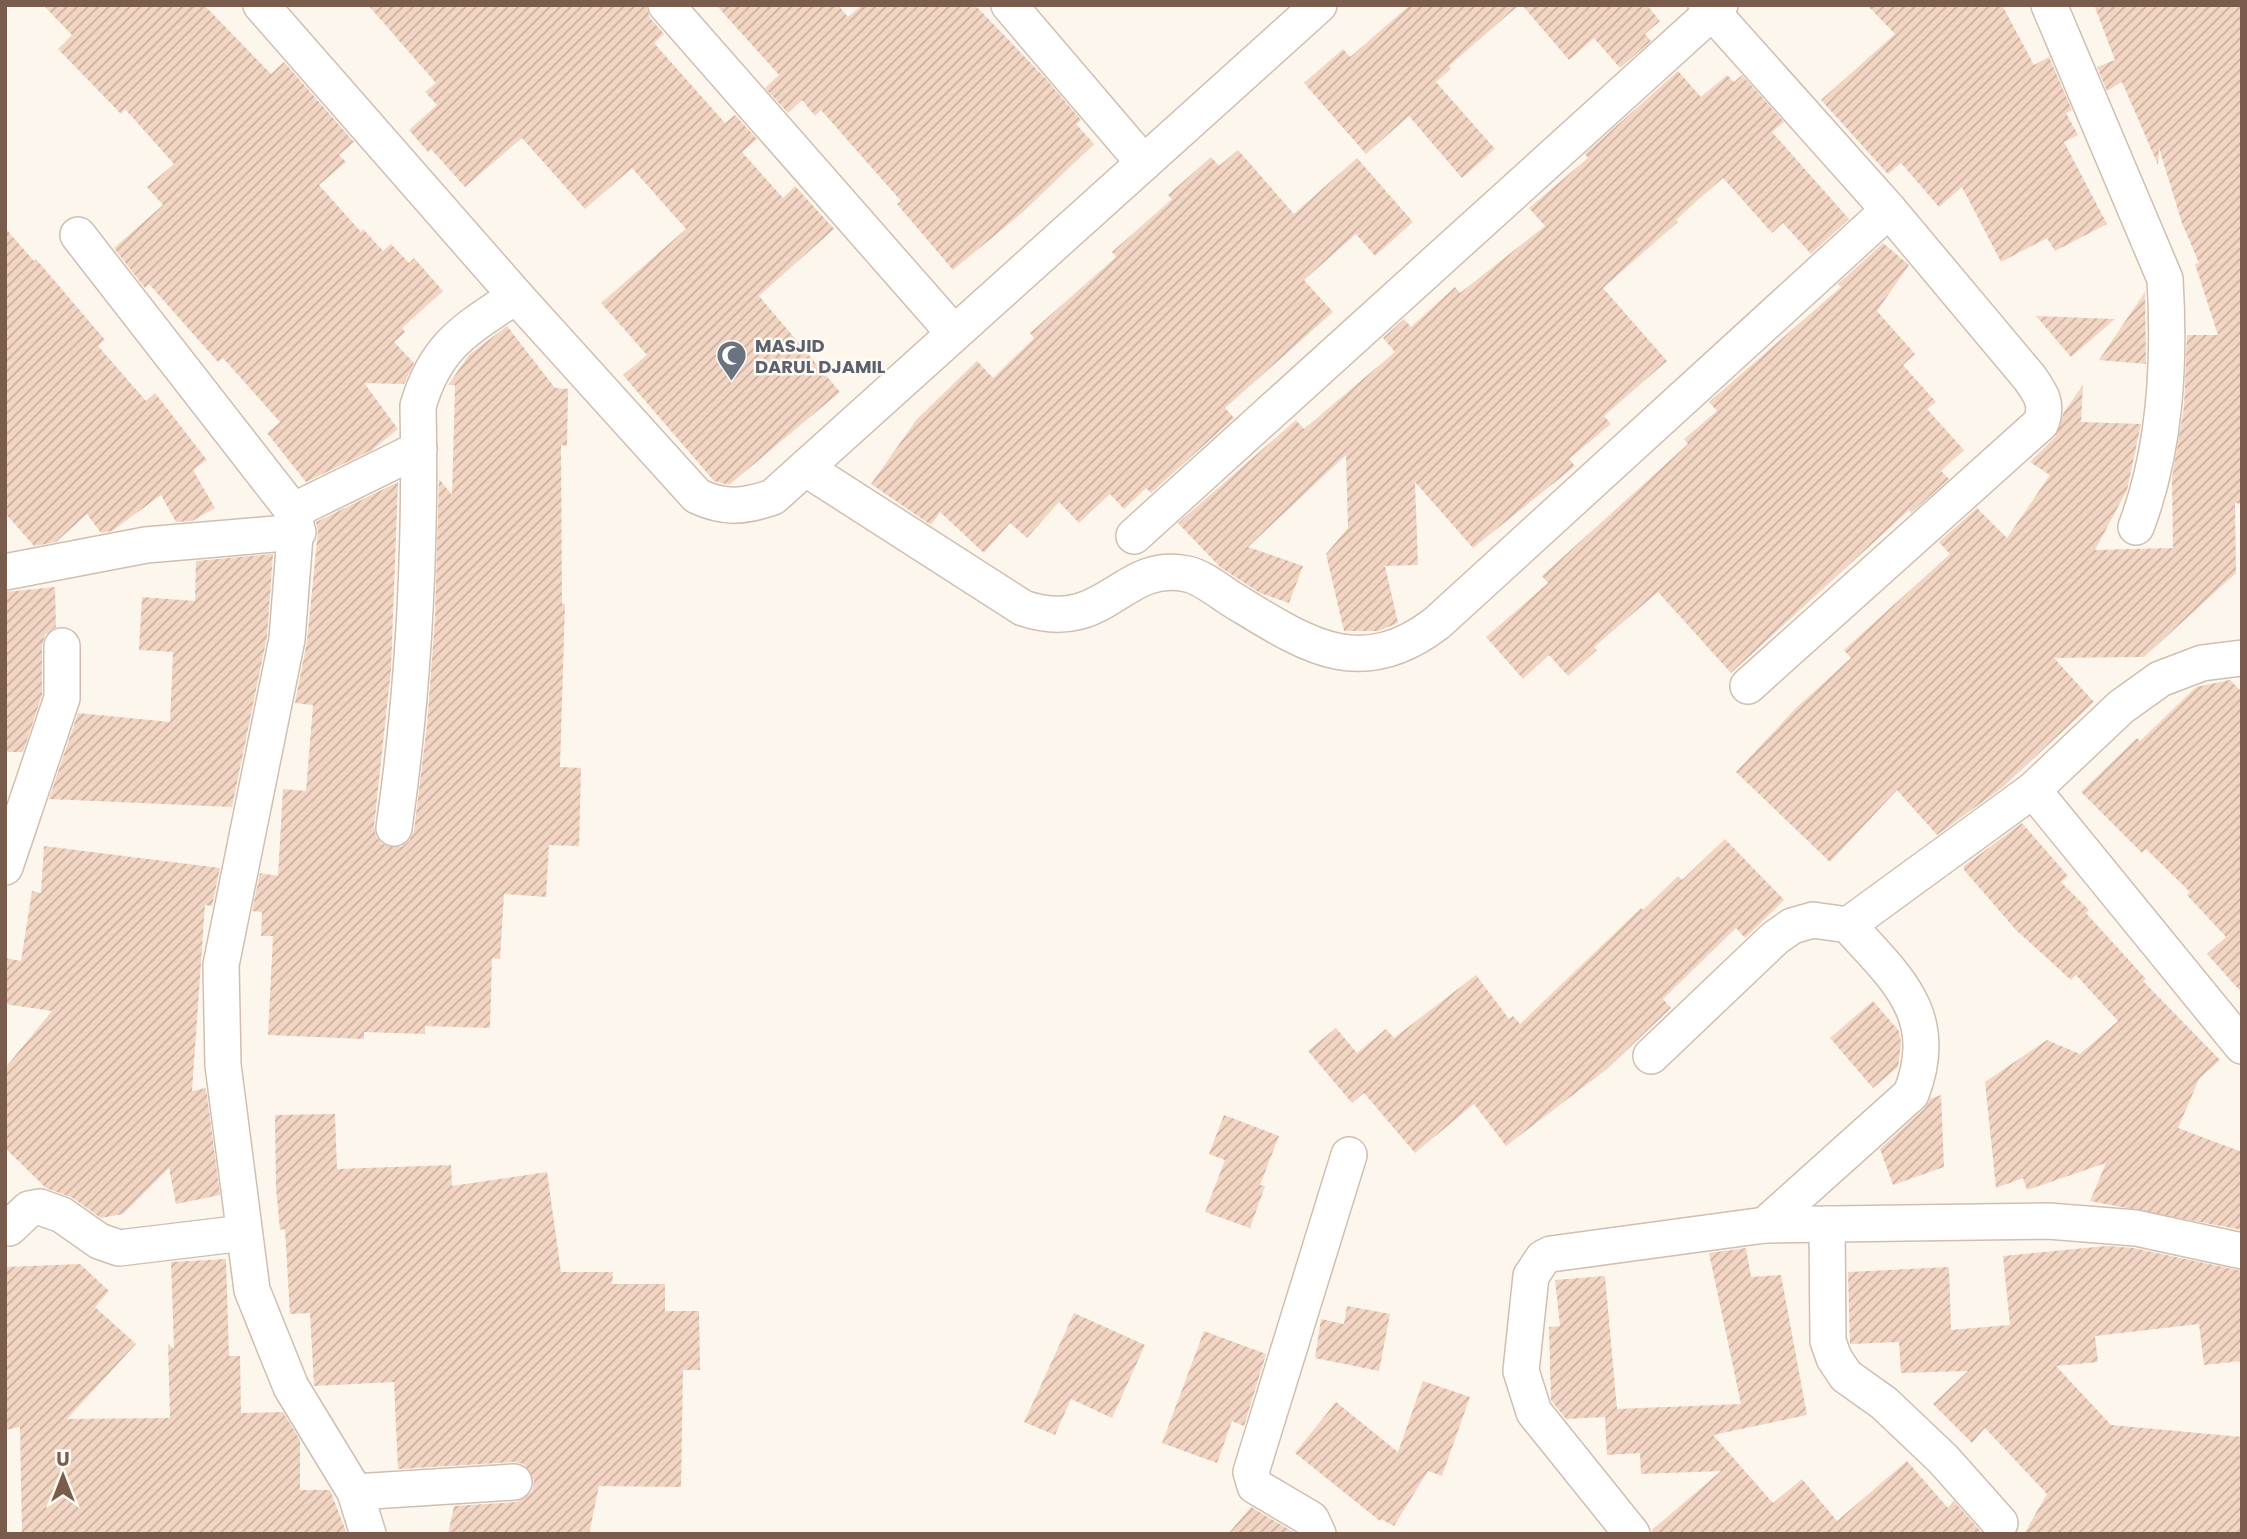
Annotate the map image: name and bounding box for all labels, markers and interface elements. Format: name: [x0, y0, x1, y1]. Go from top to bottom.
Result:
place label: MASJID DARUL DJAMIL: [755, 333, 886, 379]
mosque icon: MASJID DARUL DJAMIL: [715, 339, 749, 383]
north arrow: [28, 1441, 98, 1511]
text: U: [56, 1446, 70, 1473]

